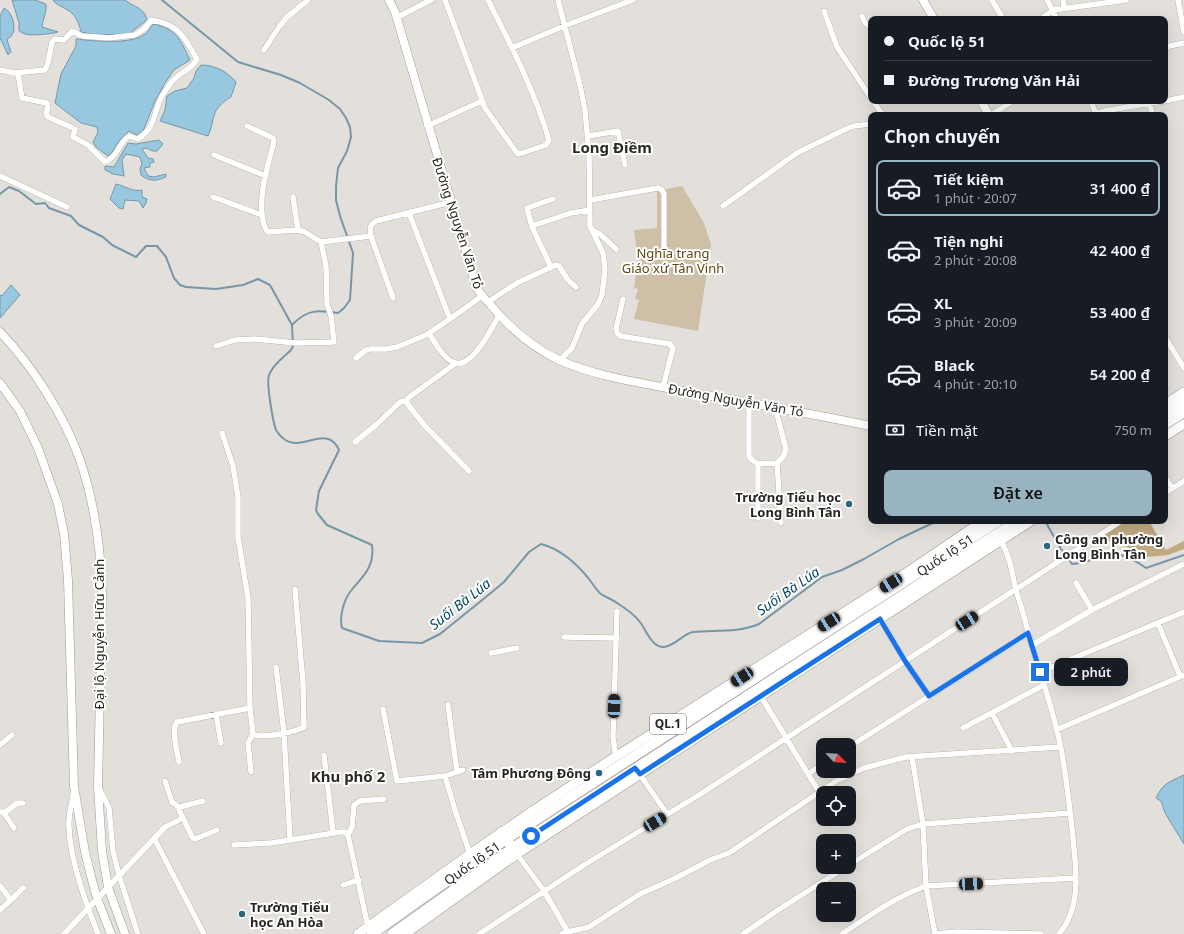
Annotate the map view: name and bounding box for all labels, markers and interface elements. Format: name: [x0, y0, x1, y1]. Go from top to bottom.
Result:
text: Quốc lộ 51: [908, 31, 986, 51]
text: Đường Trương Văn Hải: [908, 70, 1080, 90]
text: Chọn chuyến: [884, 124, 1000, 148]
district label: Long Điềm: [572, 137, 652, 157]
street label: Đường Nguyễn Văn Tỏ: [428, 155, 488, 291]
text: Tiết kiệm: [934, 169, 1004, 189]
icon: car: [886, 170, 922, 206]
text: 31 400 ₫: [1090, 178, 1150, 198]
text: 1 phút · 20:07: [934, 189, 1017, 207]
text: Tiện nghi: [934, 231, 1003, 251]
icon: car: [886, 232, 922, 268]
text: 42 400 ₫: [1090, 240, 1150, 260]
park label: Nghĩa trang Giáo xứ Tân Vinh: [622, 244, 724, 277]
text: 2 phút · 20:08: [934, 251, 1017, 269]
text: XL: [934, 293, 952, 313]
icon: car: [886, 294, 922, 330]
text: 53 400 ₫: [1090, 302, 1150, 322]
text: 3 phút · 20:09: [934, 313, 1017, 331]
text: Black: [934, 355, 974, 375]
icon: car: [886, 356, 922, 392]
text: 54 200 ₫: [1090, 364, 1150, 384]
text: 4 phút · 20:10: [934, 375, 1017, 393]
street label: Đường Nguyễn Văn Tỏ: [667, 379, 805, 421]
icon: cash: [884, 419, 906, 441]
text: Tiền mặt: [916, 420, 978, 440]
text: 750 m: [1114, 421, 1152, 439]
button: Đặt xe: [884, 470, 1152, 516]
place label: Trường Tiểu học Long Bình Tân: [735, 488, 841, 521]
marker: Trường Tiểu học Long Bình Tân: [844, 499, 854, 509]
street label: Quốc lộ 51: [913, 530, 977, 580]
place label: Công an phường Long Bình Tân: [1055, 530, 1163, 563]
marker: Công an phường Long Bình Tân: [1042, 541, 1052, 551]
street label: Đại lộ Nguyễn Hữu Cảnh: [90, 559, 108, 709]
water label: Suối Bà Lúa: [752, 562, 823, 619]
car: [878, 572, 904, 594]
water label: Suối Bà Lúa: [425, 574, 494, 634]
car: [954, 609, 980, 633]
car: [816, 611, 842, 633]
callout: 2 phút: [1054, 658, 1128, 686]
route end: [1031, 663, 1049, 681]
text: 2 phút: [1071, 663, 1111, 681]
car: [729, 665, 755, 689]
car: [608, 694, 620, 718]
road number: QL.1: [650, 714, 686, 734]
north arrow: [816, 738, 856, 778]
map controls: [816, 738, 856, 922]
place label: Tâm Phương Đông: [471, 764, 591, 782]
district label: Khu phố 2: [311, 766, 386, 786]
marker: Tâm Phương Đông: [594, 768, 604, 778]
button: locate: [816, 786, 856, 826]
car: [642, 811, 668, 833]
route start: [522, 827, 540, 845]
button: +: [816, 834, 856, 874]
street label: Quốc lộ 51: [440, 837, 504, 889]
car: [959, 877, 983, 891]
button: −: [816, 882, 856, 922]
place label: Trường Tiểu học An Hòa: [250, 898, 329, 931]
marker: Trường Tiểu học An Hòa: [237, 909, 247, 919]

